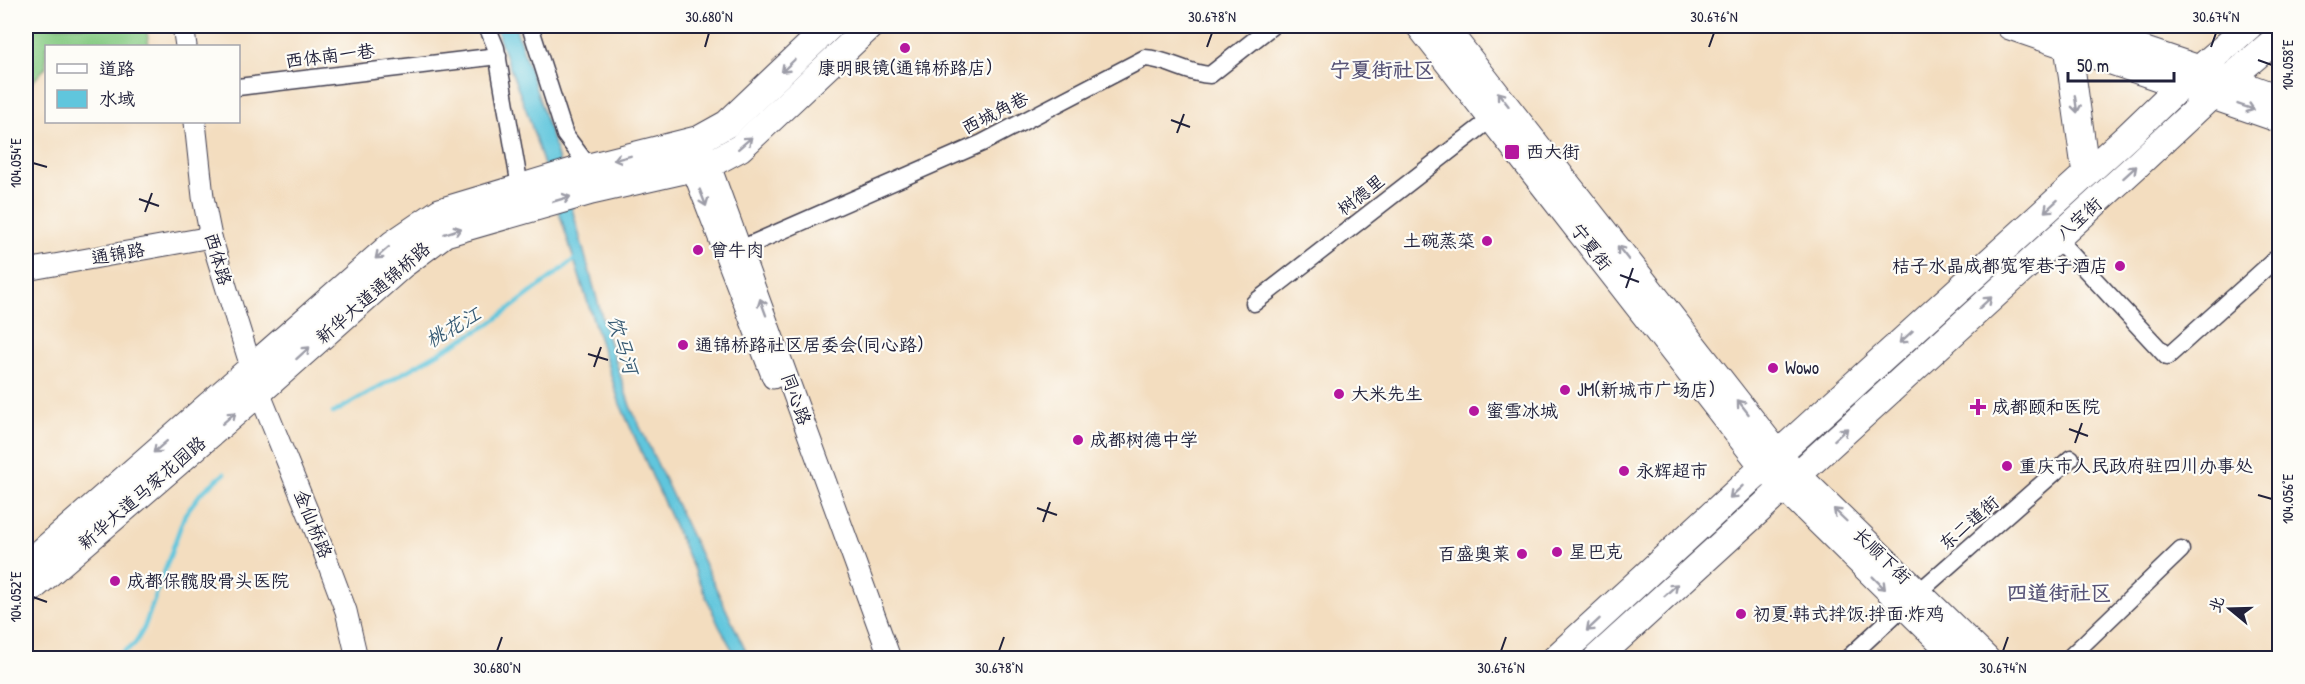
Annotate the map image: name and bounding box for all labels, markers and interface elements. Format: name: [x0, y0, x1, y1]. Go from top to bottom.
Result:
text: 30.680°N: [685, 6, 733, 27]
text: 30.678°N: [1188, 6, 1236, 27]
text: 30.676°N: [1690, 6, 1738, 27]
text: 30.674°N: [2192, 6, 2240, 27]
street label: 西体南一巷: [284, 38, 376, 73]
text: 104.058°E: [2277, 39, 2298, 90]
marker: 康明眼镜(通锦桥路店): [898, 41, 912, 55]
legend: [45, 45, 240, 123]
scale bar: [2068, 45, 2174, 83]
text: 50 m: [2077, 53, 2109, 78]
place label: 康明眼镜(通锦桥路店): [818, 55, 992, 80]
district label: 宁夏街社区: [1330, 55, 1435, 84]
text: 道路: [99, 56, 135, 81]
one-way arrow: [780, 59, 795, 73]
street label: 西城角巷: [957, 85, 1033, 140]
text: 水域: [99, 86, 135, 111]
one-way arrow: [1496, 92, 1509, 108]
one-way arrow: [2071, 94, 2082, 114]
one-way arrow: [2236, 103, 2255, 114]
one-way arrow: [737, 136, 752, 150]
text: 104.054°E: [5, 138, 26, 188]
place label: 西大街: [1526, 139, 1580, 164]
marker: 西大街: [1503, 143, 1521, 161]
one-way arrow: [613, 153, 632, 165]
one-way arrow: [2122, 165, 2137, 179]
street label: 树德里: [1332, 168, 1390, 221]
one-way arrow: [698, 188, 709, 207]
street label: 八宝街: [2050, 191, 2107, 246]
one-way arrow: [553, 193, 572, 204]
one-way arrow: [2043, 199, 2058, 213]
street label: 宁夏街: [1565, 218, 1618, 276]
one-way arrow: [443, 224, 462, 235]
place label: 土碗蒸菜: [1403, 228, 1475, 253]
street label: 西体路: [199, 229, 238, 288]
marker: 土碗蒸菜: [1480, 234, 1494, 248]
street label: 新华大道通锦桥路: [310, 236, 435, 349]
street label: 通锦路: [89, 237, 147, 271]
place label: 曾牛肉: [710, 237, 764, 262]
marker: 曾牛肉: [691, 243, 705, 257]
one-way arrow: [1616, 245, 1629, 261]
one-way arrow: [374, 246, 389, 260]
place label: 桔子水晶成都宽窄巷子酒店: [1892, 253, 2108, 278]
marker: 桔子水晶成都宽窄巷子酒店: [2113, 259, 2127, 273]
one-way arrow: [1978, 296, 1993, 310]
one-way arrow: [756, 298, 767, 317]
water label: 桃花江: [420, 299, 486, 353]
water label: 饮马河: [602, 312, 646, 380]
one-way arrow: [1899, 330, 1914, 344]
place label: 通锦桥路社区居委会(同心路): [695, 332, 924, 357]
marker: 通锦桥路社区居委会(同心路): [676, 338, 690, 352]
one-way arrow: [295, 346, 310, 360]
place label: Wowo: [1785, 355, 1819, 380]
marker: Wowo: [1766, 361, 1780, 375]
street label: 同心路: [775, 369, 817, 428]
place label: JM(新城市广场店): [1577, 377, 1715, 402]
place label: 大米先生: [1351, 381, 1423, 406]
marker: JM(新城市广场店): [1558, 383, 1572, 397]
marker: 大米先生: [1332, 387, 1346, 401]
place label: 成都颐和医院: [1992, 394, 2100, 419]
place label: 蜜雪冰城: [1486, 398, 1558, 423]
marker: 成都颐和医院: [1969, 398, 1987, 416]
one-way arrow: [1736, 399, 1749, 415]
marker: 蜜雪冰城: [1467, 404, 1481, 418]
one-way arrow: [221, 411, 236, 425]
place label: 成都树德中学: [1090, 427, 1198, 452]
one-way arrow: [1833, 427, 1848, 441]
street label: 新华大道马家花园路: [72, 430, 211, 555]
marker: 成都树德中学: [1071, 433, 1085, 447]
one-way arrow: [152, 441, 168, 454]
place label: 重庆市人民政府驻四川办事处: [2019, 453, 2253, 478]
place label: 永辉超市: [1636, 458, 1708, 483]
marker: 重庆市人民政府驻四川办事处: [2000, 459, 2014, 473]
marker: 永辉超市: [1617, 464, 1631, 478]
text: 104.056°E: [2277, 474, 2298, 524]
one-way arrow: [1729, 485, 1744, 499]
street label: 金仙桥路: [288, 486, 339, 562]
street label: 东二道街: [1933, 490, 2004, 556]
one-way arrow: [1833, 508, 1848, 522]
street label: 长顺下街: [1848, 522, 1917, 590]
place label: 星巴克: [1569, 539, 1623, 564]
place label: 百盛奥莱: [1438, 541, 1510, 566]
marker: 星巴克: [1550, 545, 1564, 559]
marker: 百盛奥莱: [1515, 547, 1529, 561]
place label: 成都保髋股骨头医院: [127, 568, 289, 593]
text: 104.052°E: [5, 571, 26, 623]
marker: 成都保髋股骨头医院: [108, 574, 122, 588]
one-way arrow: [1871, 576, 1886, 590]
district label: 四道街社区: [2007, 578, 2112, 607]
north arrow: [2200, 579, 2260, 639]
one-way arrow: [1664, 583, 1679, 598]
text: 北: [2203, 593, 2229, 615]
place label: 初夏·韩式拌饭·拌面·炸鸡: [1753, 601, 1944, 626]
marker: 初夏·韩式拌饭·拌面·炸鸡: [1734, 607, 1748, 621]
one-way arrow: [1586, 618, 1601, 632]
text: 30.680°N: [473, 657, 521, 678]
text: 30.678°N: [975, 657, 1023, 678]
text: 30.676°N: [1477, 657, 1525, 678]
text: 30.674°N: [1979, 657, 2027, 678]

